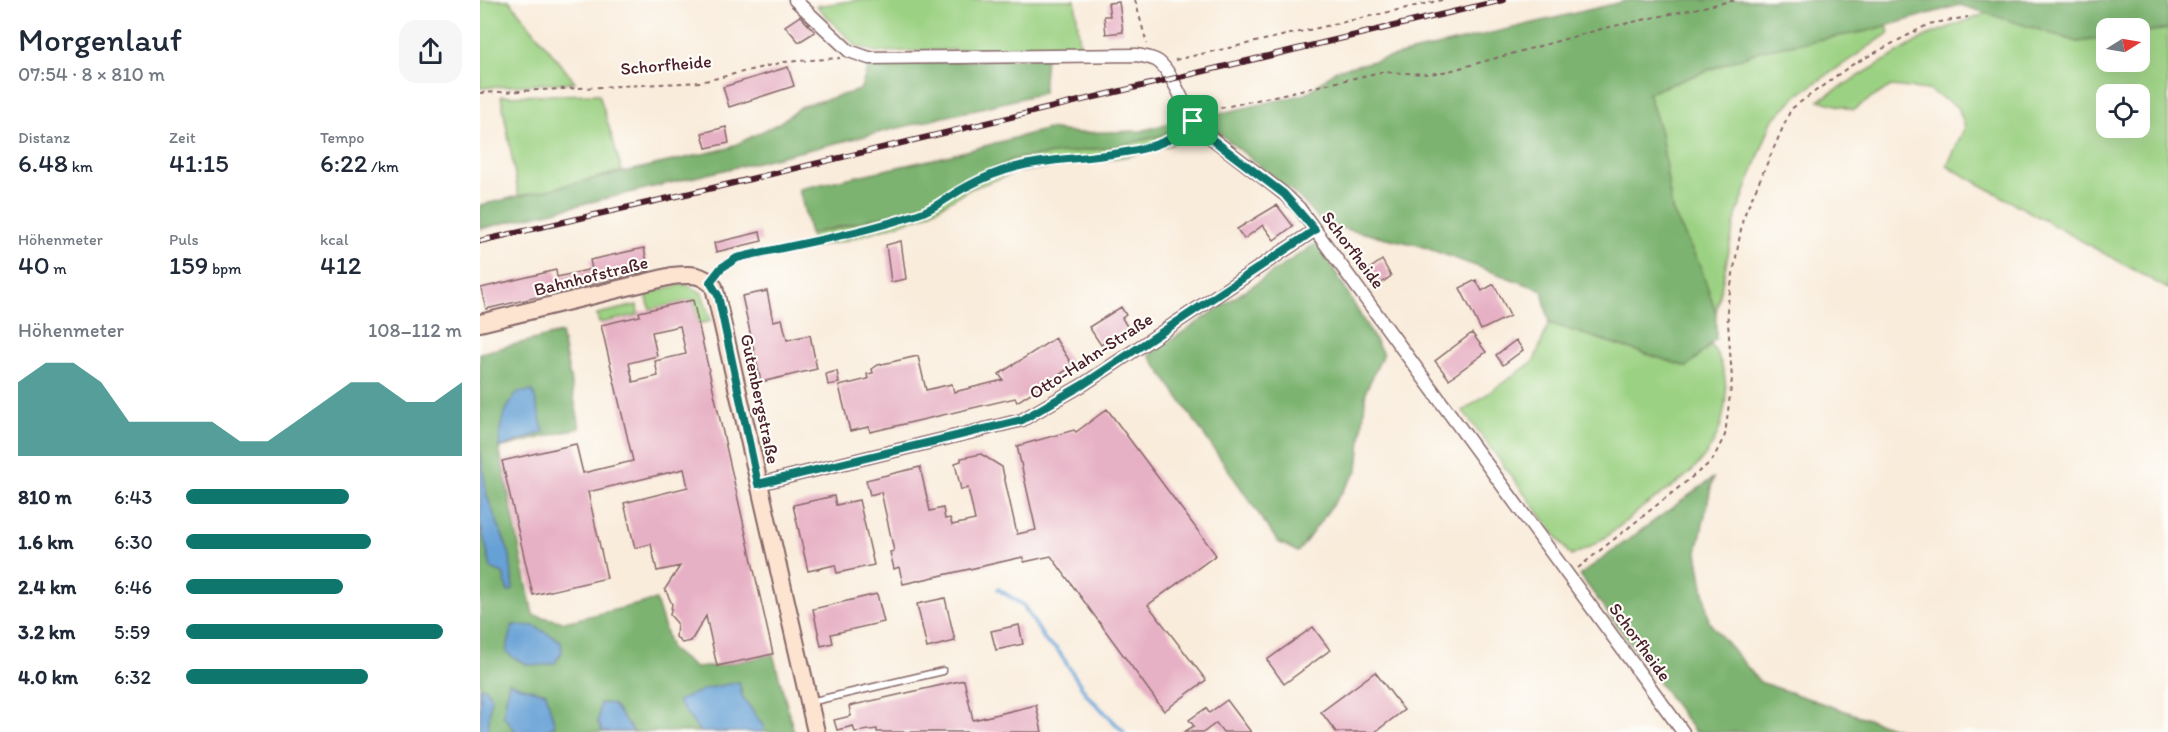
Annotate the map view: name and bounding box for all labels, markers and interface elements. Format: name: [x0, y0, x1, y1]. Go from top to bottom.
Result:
north arrow: [2096, 18, 2150, 72]
map controls: [2096, 18, 2150, 138]
text: Morgenlauf: [18, 20, 182, 59]
button: share: [399, 20, 462, 83]
street label: Schorfheide: [619, 50, 713, 80]
text: 07:54 · 8 × 810 m: [18, 62, 165, 86]
button: locate: [2096, 84, 2150, 138]
pin: [1167, 95, 1218, 146]
icon: arrive: [1176, 104, 1209, 137]
text: Distanz: [18, 128, 70, 147]
text: Zeit: [169, 128, 196, 147]
text: Tempo: [320, 128, 365, 147]
text: 6.48: [18, 147, 68, 179]
text: 41:15: [169, 147, 229, 179]
text: 6:22: [320, 147, 367, 179]
text: km: [68, 157, 93, 176]
text: /km: [367, 157, 399, 176]
street label: Schorfheide: [1317, 207, 1389, 293]
text: Höhenmeter: [18, 230, 103, 249]
text: Puls: [169, 230, 199, 249]
text: kcal: [320, 230, 348, 249]
text: 40: [18, 249, 50, 281]
text: 159: [169, 249, 208, 281]
text: 412: [320, 249, 361, 281]
street label: Bahnhofstraße: [532, 251, 650, 301]
text: m: [50, 259, 67, 278]
text: bpm: [208, 259, 242, 278]
street label: Otto-Hahn-Straße: [1025, 308, 1157, 404]
text: Höhenmeter: [18, 318, 124, 342]
text: 108–112 m: [368, 318, 462, 342]
street label: Gutenbergstraße: [735, 332, 785, 466]
text: 810 m: [18, 485, 72, 509]
text: 6:43: [114, 485, 152, 509]
text: 1.6 km: [18, 530, 74, 554]
text: 6:30: [114, 530, 153, 554]
text: 2.4 km: [18, 575, 76, 599]
text: 6:46: [114, 575, 152, 599]
street label: Schorfheide: [1604, 598, 1676, 686]
text: 3.2 km: [18, 620, 75, 644]
text: 5:59: [114, 620, 150, 644]
text: 4.0 km: [18, 665, 78, 689]
text: 6:32: [114, 665, 151, 689]

